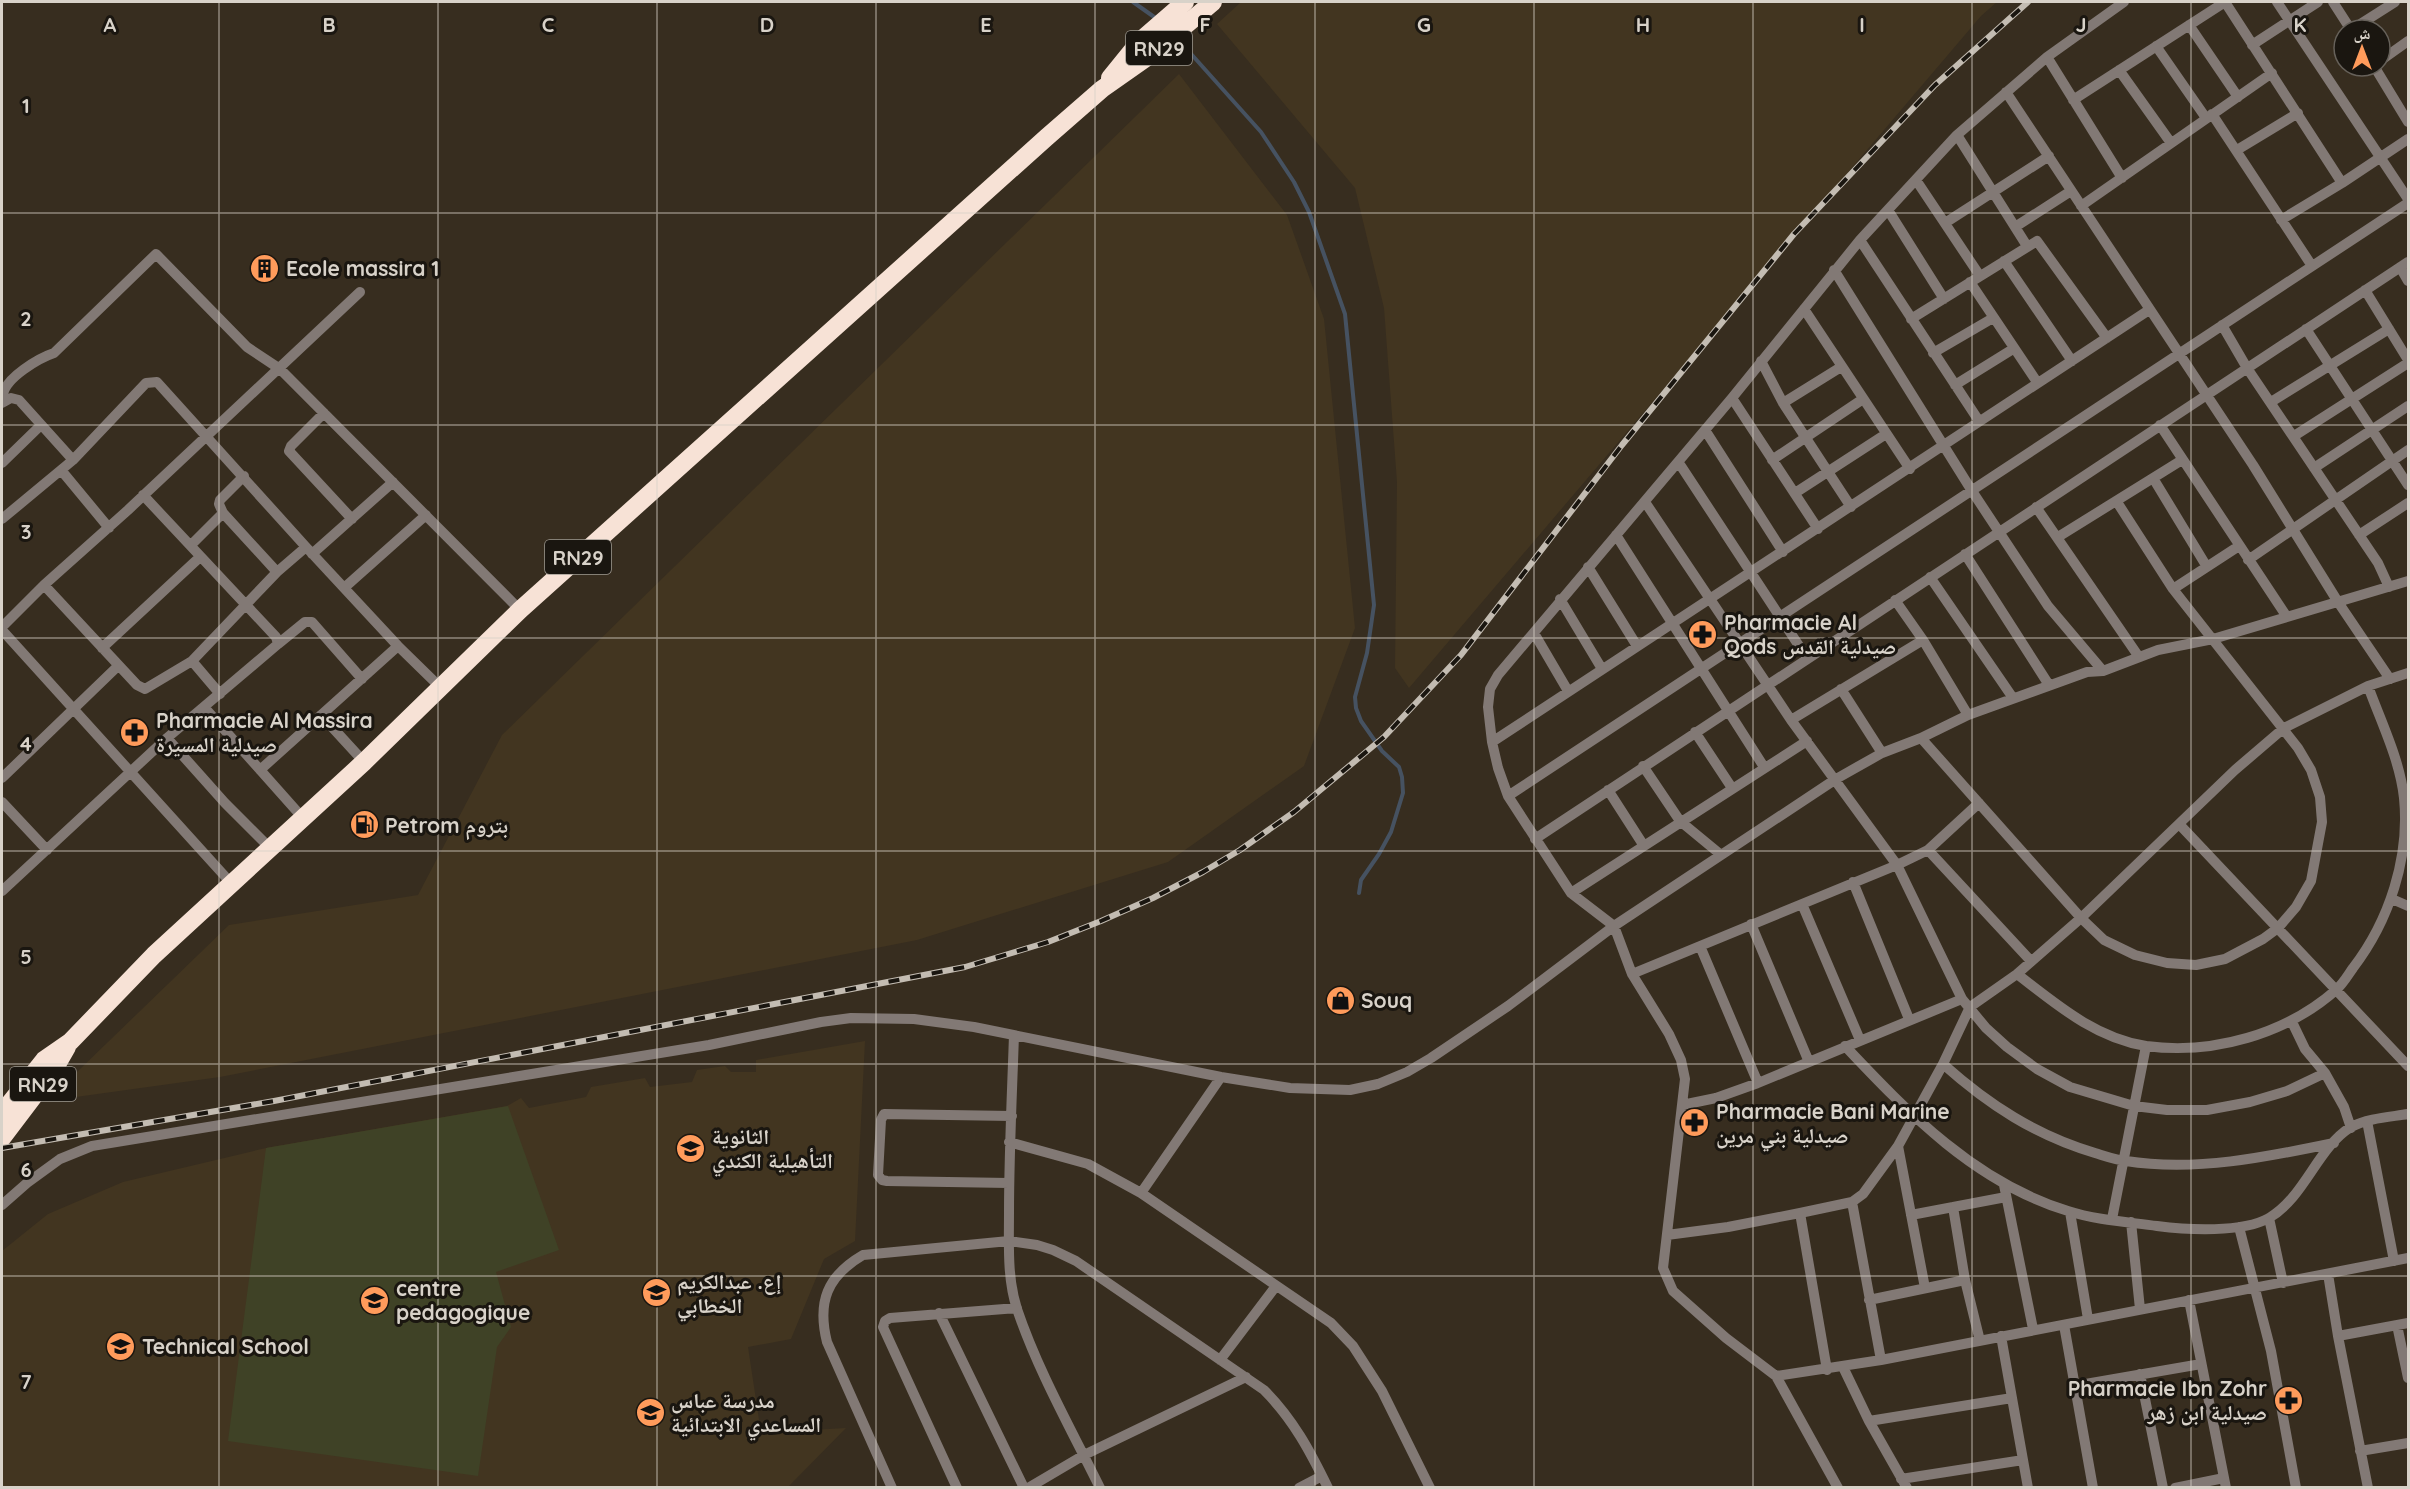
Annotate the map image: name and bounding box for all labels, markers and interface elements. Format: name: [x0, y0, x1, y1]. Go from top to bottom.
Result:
text: A: [104, 12, 117, 37]
text: B: [322, 12, 336, 37]
text: C: [542, 12, 555, 37]
text: D: [760, 12, 774, 37]
text: E: [980, 12, 992, 37]
text: F: [1199, 12, 1211, 37]
text: G: [1417, 12, 1431, 37]
text: H: [1636, 12, 1650, 37]
text: I: [1859, 12, 1865, 37]
text: J: [2075, 12, 2087, 37]
text: K: [2293, 12, 2307, 37]
north arrow: [2332, 18, 2392, 78]
text: ش: [2354, 23, 2371, 43]
road number: RN29: [1126, 31, 1192, 65]
text: 1: [22, 93, 30, 118]
building icon: Ecole massira 1: [249, 252, 281, 284]
place label: Ecole massira 1: [286, 255, 440, 281]
text: 2: [20, 306, 32, 331]
text: 3: [21, 519, 31, 544]
road number: RN29: [545, 540, 611, 574]
place label: Pharmacie Al Qods صيدلية القدس: [1724, 609, 1896, 660]
pharmacy icon: Pharmacie Al Qods صيدلية القدس: [1687, 618, 1719, 650]
place label: Pharmacie Al Massira صيدلية المسيرة: [156, 707, 373, 757]
pharmacy icon: Pharmacie Al Massira صيدلية المسيرة: [119, 716, 151, 748]
text: 4: [20, 731, 32, 756]
fuel station icon: Petrom بتروم: [348, 809, 380, 841]
place label: Petrom بتروم: [385, 812, 508, 840]
text: 5: [20, 944, 32, 969]
shop icon: Souq: [1324, 984, 1356, 1016]
place label: Souq: [1361, 987, 1412, 1013]
road number: RN29: [10, 1067, 76, 1101]
place label: Pharmacie Bani Marine صيدلية بني مرين: [1716, 1098, 1950, 1152]
pharmacy icon: Pharmacie Bani Marine صيدلية بني مرين: [1679, 1107, 1711, 1139]
place label: الثانوية التأهيلية الكندي: [712, 1123, 833, 1177]
school or university icon: الثانوية التأهيلية الكندي: [675, 1132, 707, 1164]
text: 6: [20, 1157, 32, 1182]
place label: إع. عبدالكريم الخطابي: [677, 1268, 781, 1322]
place label: centre pedagogique: [396, 1275, 530, 1325]
school or university icon: إع. عبدالكريم الخطابي: [640, 1277, 672, 1309]
school or university icon: centre pedagogique: [359, 1284, 391, 1316]
school or university icon: Technical School: [105, 1330, 137, 1362]
place label: Technical School: [142, 1333, 309, 1359]
text: 7: [21, 1369, 32, 1394]
place label: Pharmacie Ibn Zohr صيدلية ابن زهر: [2068, 1375, 2267, 1426]
pharmacy icon: Pharmacie Ibn Zohr صيدلية ابن زهر: [2272, 1384, 2304, 1416]
place label: مدرسة عباس المساعدي الابتدائية: [671, 1387, 821, 1441]
school or university icon: مدرسة عباس المساعدي الابتدائية: [634, 1396, 666, 1428]

